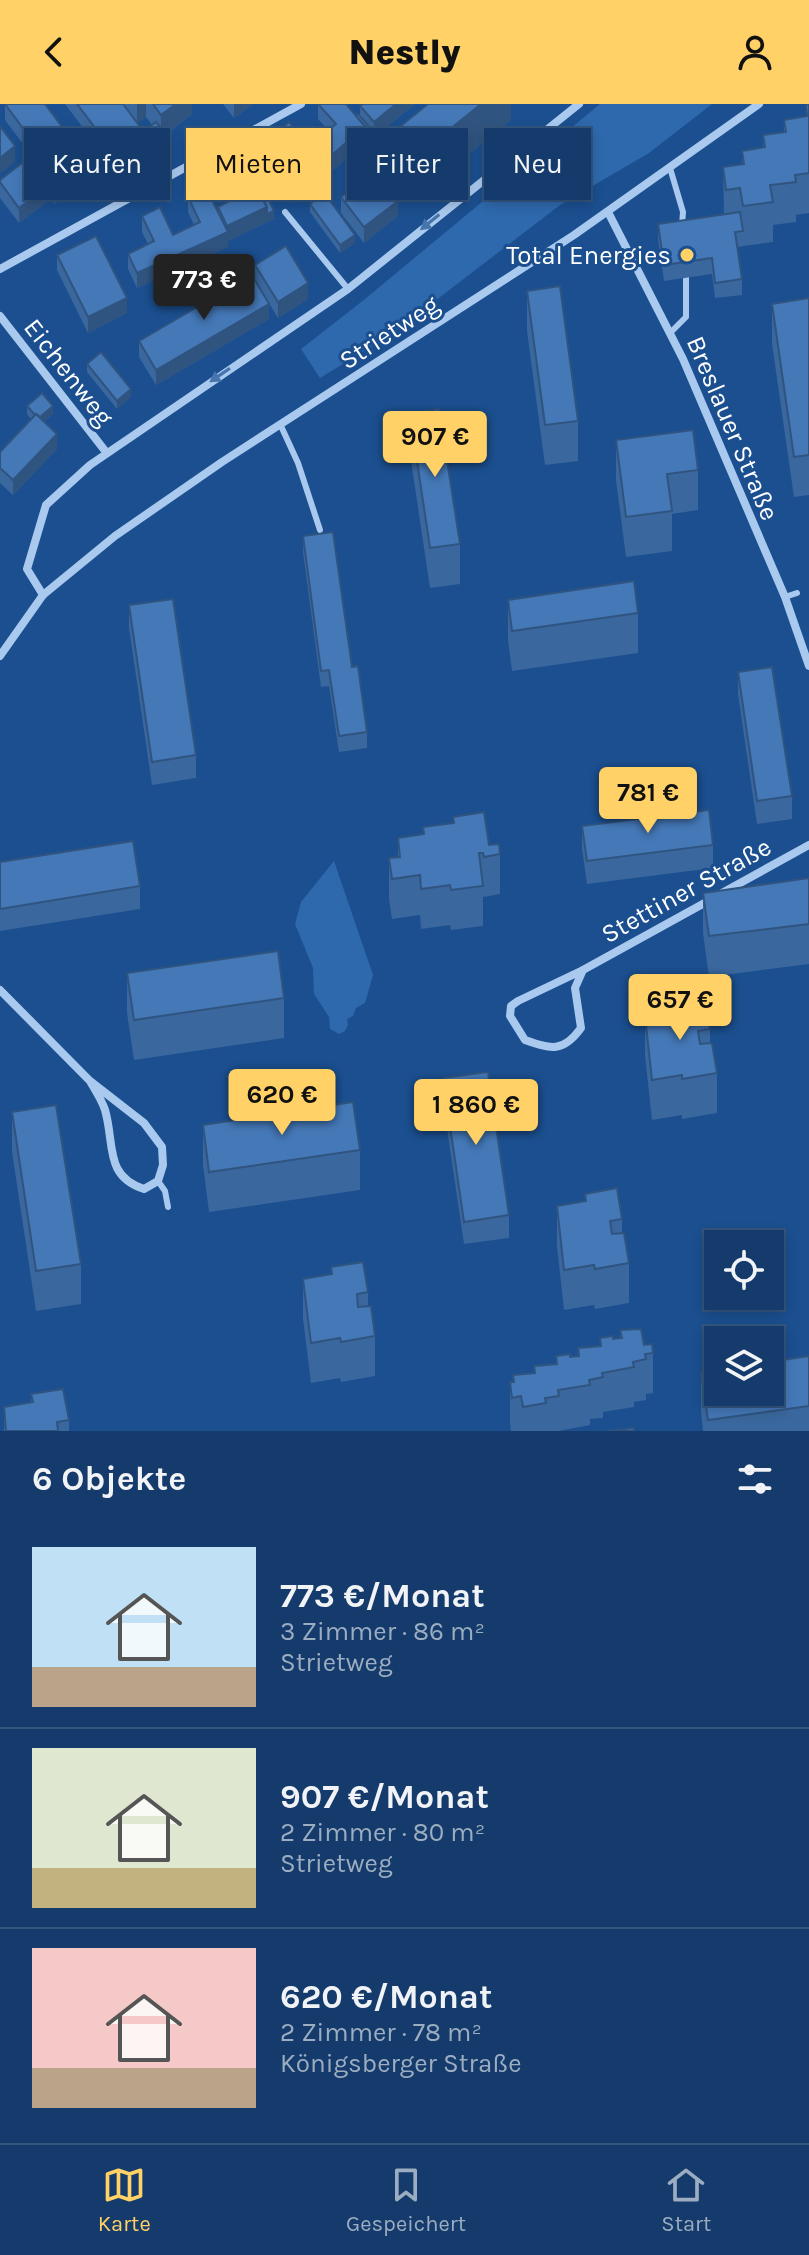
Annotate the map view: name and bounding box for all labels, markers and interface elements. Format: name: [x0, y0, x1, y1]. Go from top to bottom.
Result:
icon: back: [32, 30, 76, 74]
icon: person: [733, 30, 777, 74]
text: Nestly: [348, 31, 461, 73]
chip: Kaufen: [24, 128, 170, 200]
chip: Mieten: [186, 128, 331, 200]
chip: Filter: [347, 128, 468, 200]
chip: Neu: [484, 128, 591, 200]
one-way arrow: [420, 213, 440, 230]
place label: Total Energies: [506, 240, 671, 271]
marker: Total Energies: [678, 246, 696, 264]
pin: 773 €: [148, 254, 260, 322]
text: 773 €: [171, 264, 237, 295]
street label: Strietweg: [334, 289, 445, 376]
street label: Eichenweg: [17, 313, 120, 432]
street label: Breslauer Straße: [680, 331, 785, 525]
one-way arrow: [210, 367, 231, 382]
pin: 907 €: [379, 411, 491, 479]
text: 907 €: [401, 421, 469, 452]
pin: 781 €: [592, 767, 704, 835]
text: 781 €: [617, 777, 679, 808]
street label: Stettiner Straße: [596, 831, 777, 950]
pin: 657 €: [624, 974, 736, 1042]
text: 657 €: [647, 984, 713, 1015]
pin: 620 €: [226, 1069, 338, 1137]
text: 620 €: [246, 1079, 318, 1110]
pin: 1 860 €: [402, 1079, 550, 1147]
text: 1 860 €: [432, 1089, 520, 1120]
map controls: [704, 1230, 784, 1406]
button: locate: [704, 1230, 784, 1310]
button: layers: [704, 1326, 784, 1406]
icon: filters: [733, 1457, 777, 1501]
text: 6 Objekte: [32, 1459, 186, 1499]
text: 773 €/Monat: [280, 1576, 485, 1616]
icon: home: [96, 1579, 192, 1675]
text: 3 Zimmer · 86 m²: [280, 1616, 485, 1647]
text: Strietweg: [280, 1647, 393, 1678]
text: 907 €/Monat: [280, 1777, 489, 1817]
icon: home: [96, 1780, 192, 1876]
text: 2 Zimmer · 80 m²: [280, 1817, 485, 1848]
text: Strietweg: [280, 1848, 393, 1879]
text: 620 €/Monat: [280, 1977, 492, 2017]
icon: home: [96, 1980, 192, 2076]
text: 2 Zimmer · 78 m²: [280, 2017, 482, 2048]
text: Königsberger Straße: [280, 2048, 522, 2079]
tab: Karte: [98, 2163, 151, 2237]
tab: Gespeichert: [346, 2163, 466, 2237]
tab: Start: [661, 2163, 711, 2237]

